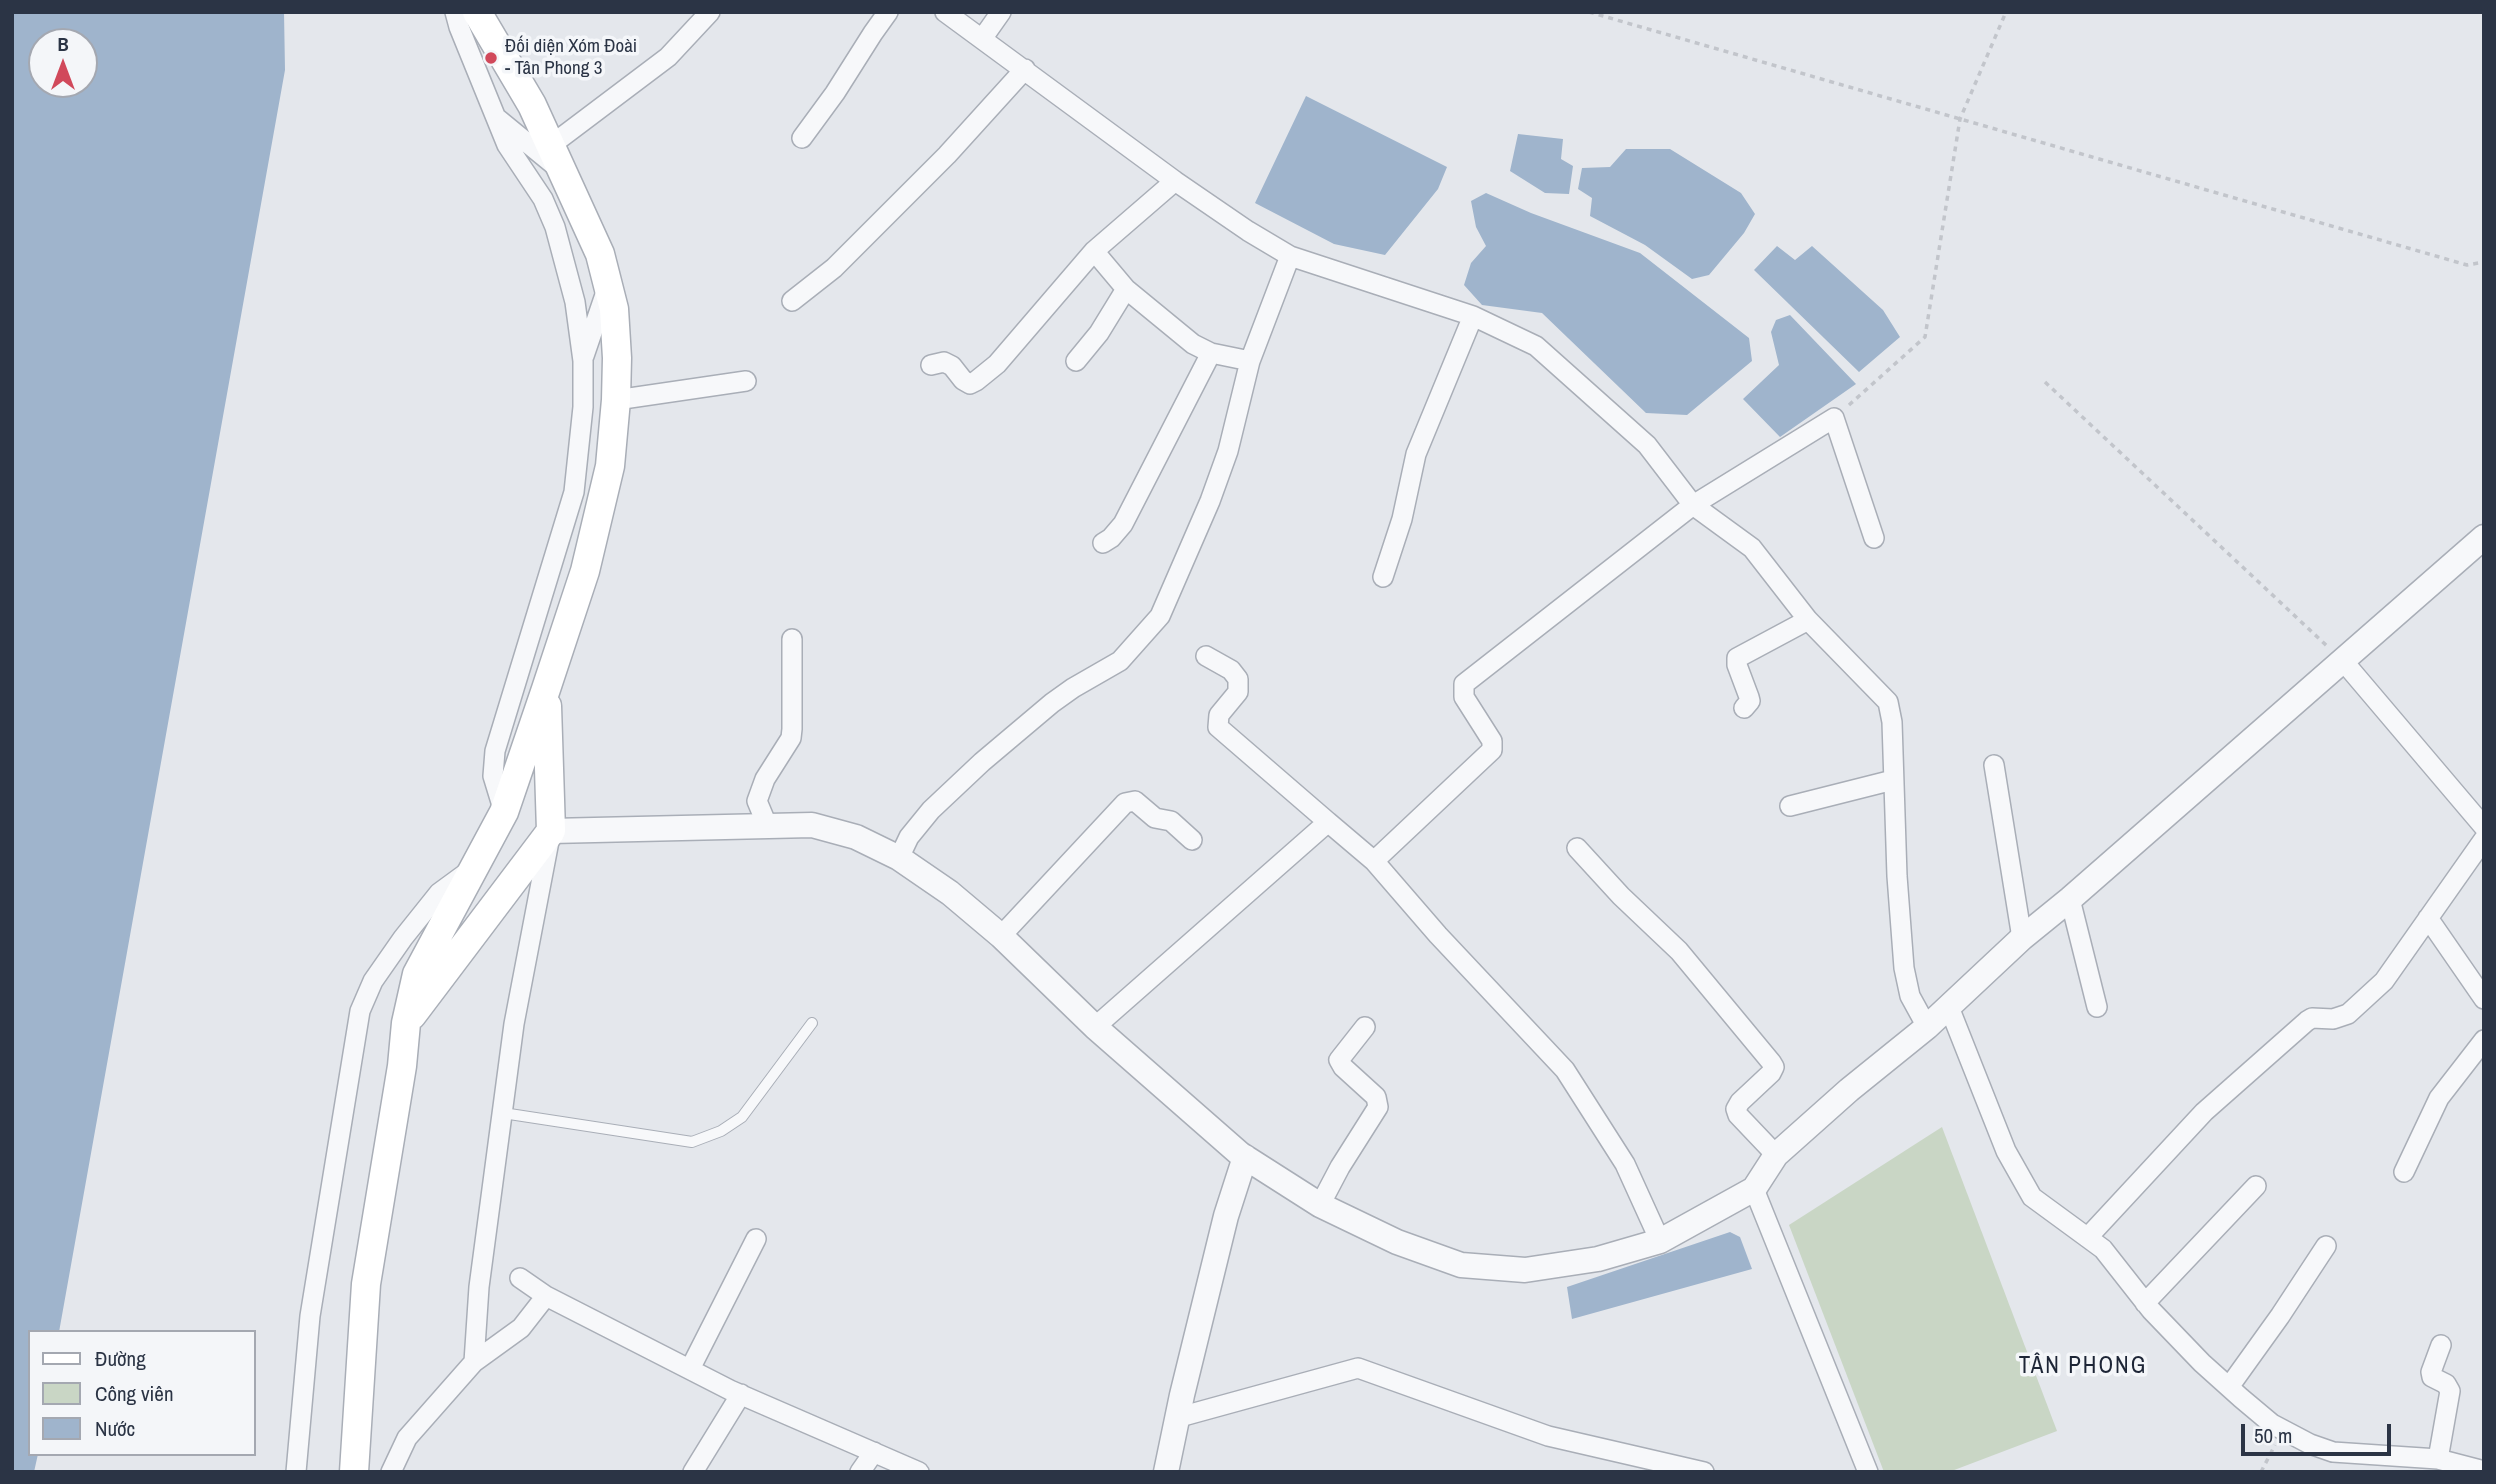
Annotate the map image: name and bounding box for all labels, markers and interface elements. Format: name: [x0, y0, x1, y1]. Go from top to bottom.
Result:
north arrow: [28, 28, 98, 98]
text: B: [57, 31, 69, 57]
place label: Đối diện Xóm Đoài - Tân Phong 3: [505, 36, 637, 80]
marker: Đối diện Xóm Đoài - Tân Phong 3: [483, 50, 499, 66]
legend: [28, 1330, 256, 1456]
text: Đường: [95, 1344, 146, 1373]
district label: TÂN PHONG: [2020, 1353, 2146, 1381]
text: Công viên: [95, 1379, 174, 1408]
scale bar: [2244, 1410, 2394, 1454]
text: Nước: [95, 1414, 135, 1443]
text: 50 m: [2254, 1421, 2292, 1450]

